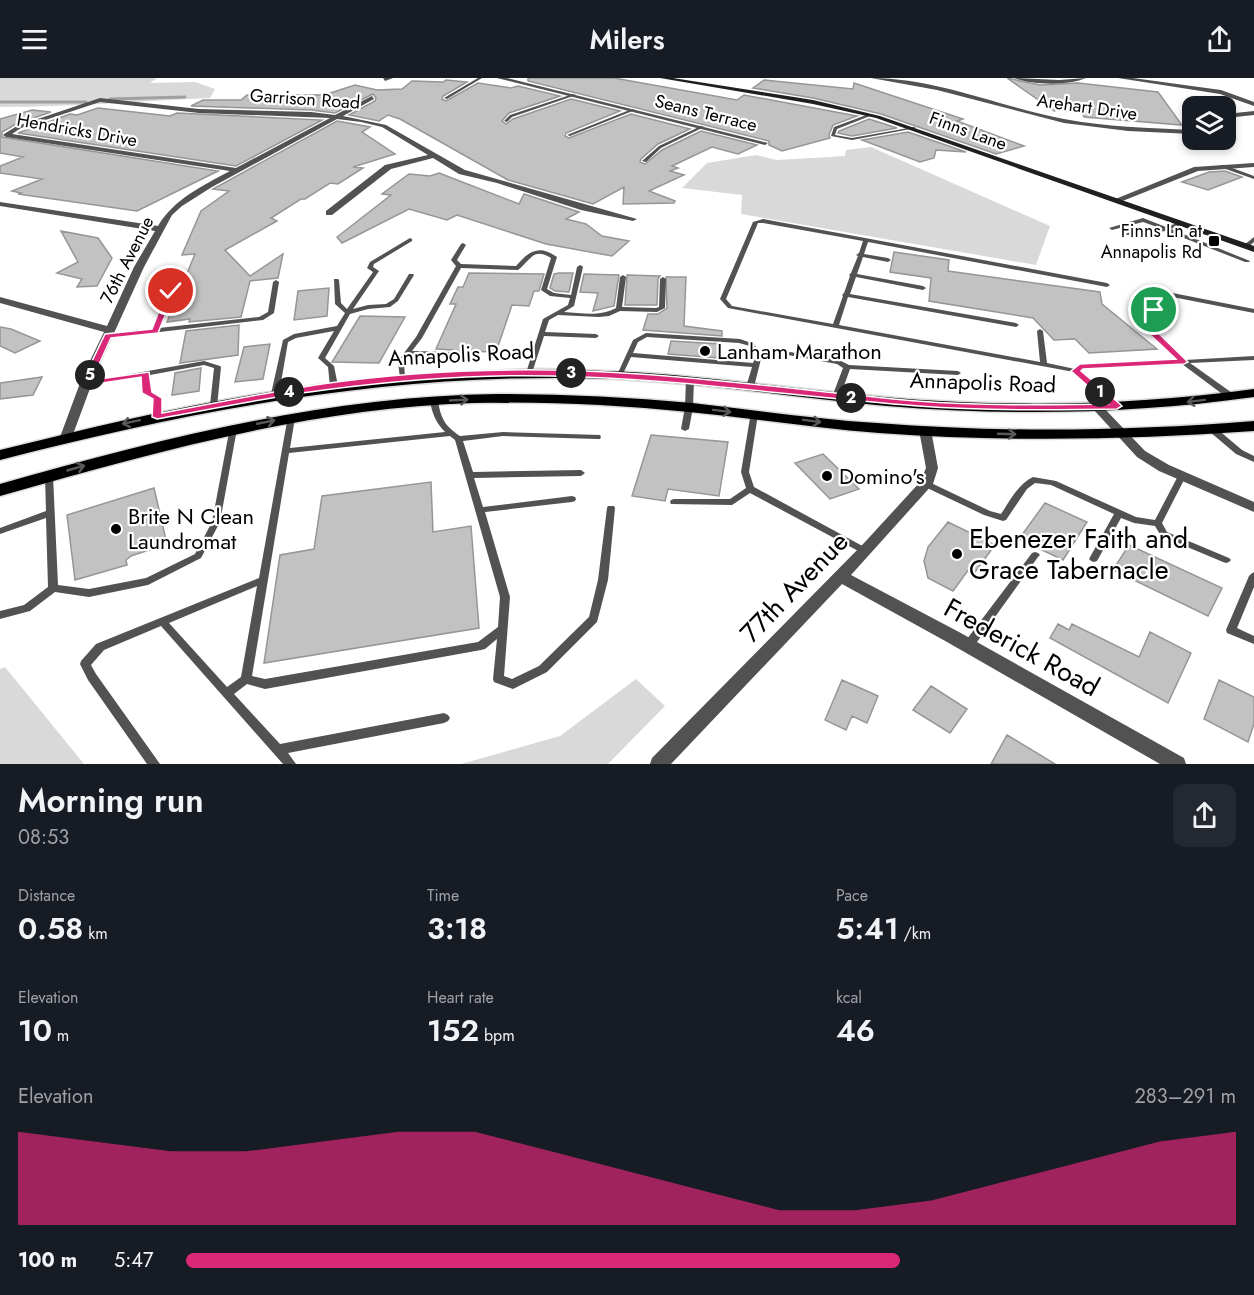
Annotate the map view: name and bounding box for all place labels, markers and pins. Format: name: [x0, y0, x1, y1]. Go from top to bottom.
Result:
place label: Finns Ln at Annapolis Rd: [1101, 218, 1203, 265]
marker: Finns Ln at Annapolis Rd: [1207, 234, 1221, 248]
pin: [145, 265, 196, 316]
pin: [1128, 284, 1179, 335]
place label: Lanham Marathon: [717, 335, 882, 367]
marker: Lanham Marathon: [698, 344, 712, 358]
pin: 3: [556, 358, 586, 388]
pin: 5: [75, 360, 105, 390]
pin: 4: [274, 377, 304, 407]
pin: 1: [1085, 377, 1115, 407]
pin: 2: [836, 383, 866, 413]
place label: Domino's: [839, 460, 925, 492]
marker: Domino's: [820, 469, 834, 483]
place label: Brite N Clean Laundromat: [128, 500, 254, 557]
place label: Ebenezer Faith and Grace Tabernacle: [969, 519, 1188, 589]
marker: Brite N Clean Laundromat: [109, 522, 123, 536]
marker: Ebenezer Faith and Grace Tabernacle: [950, 547, 964, 561]

